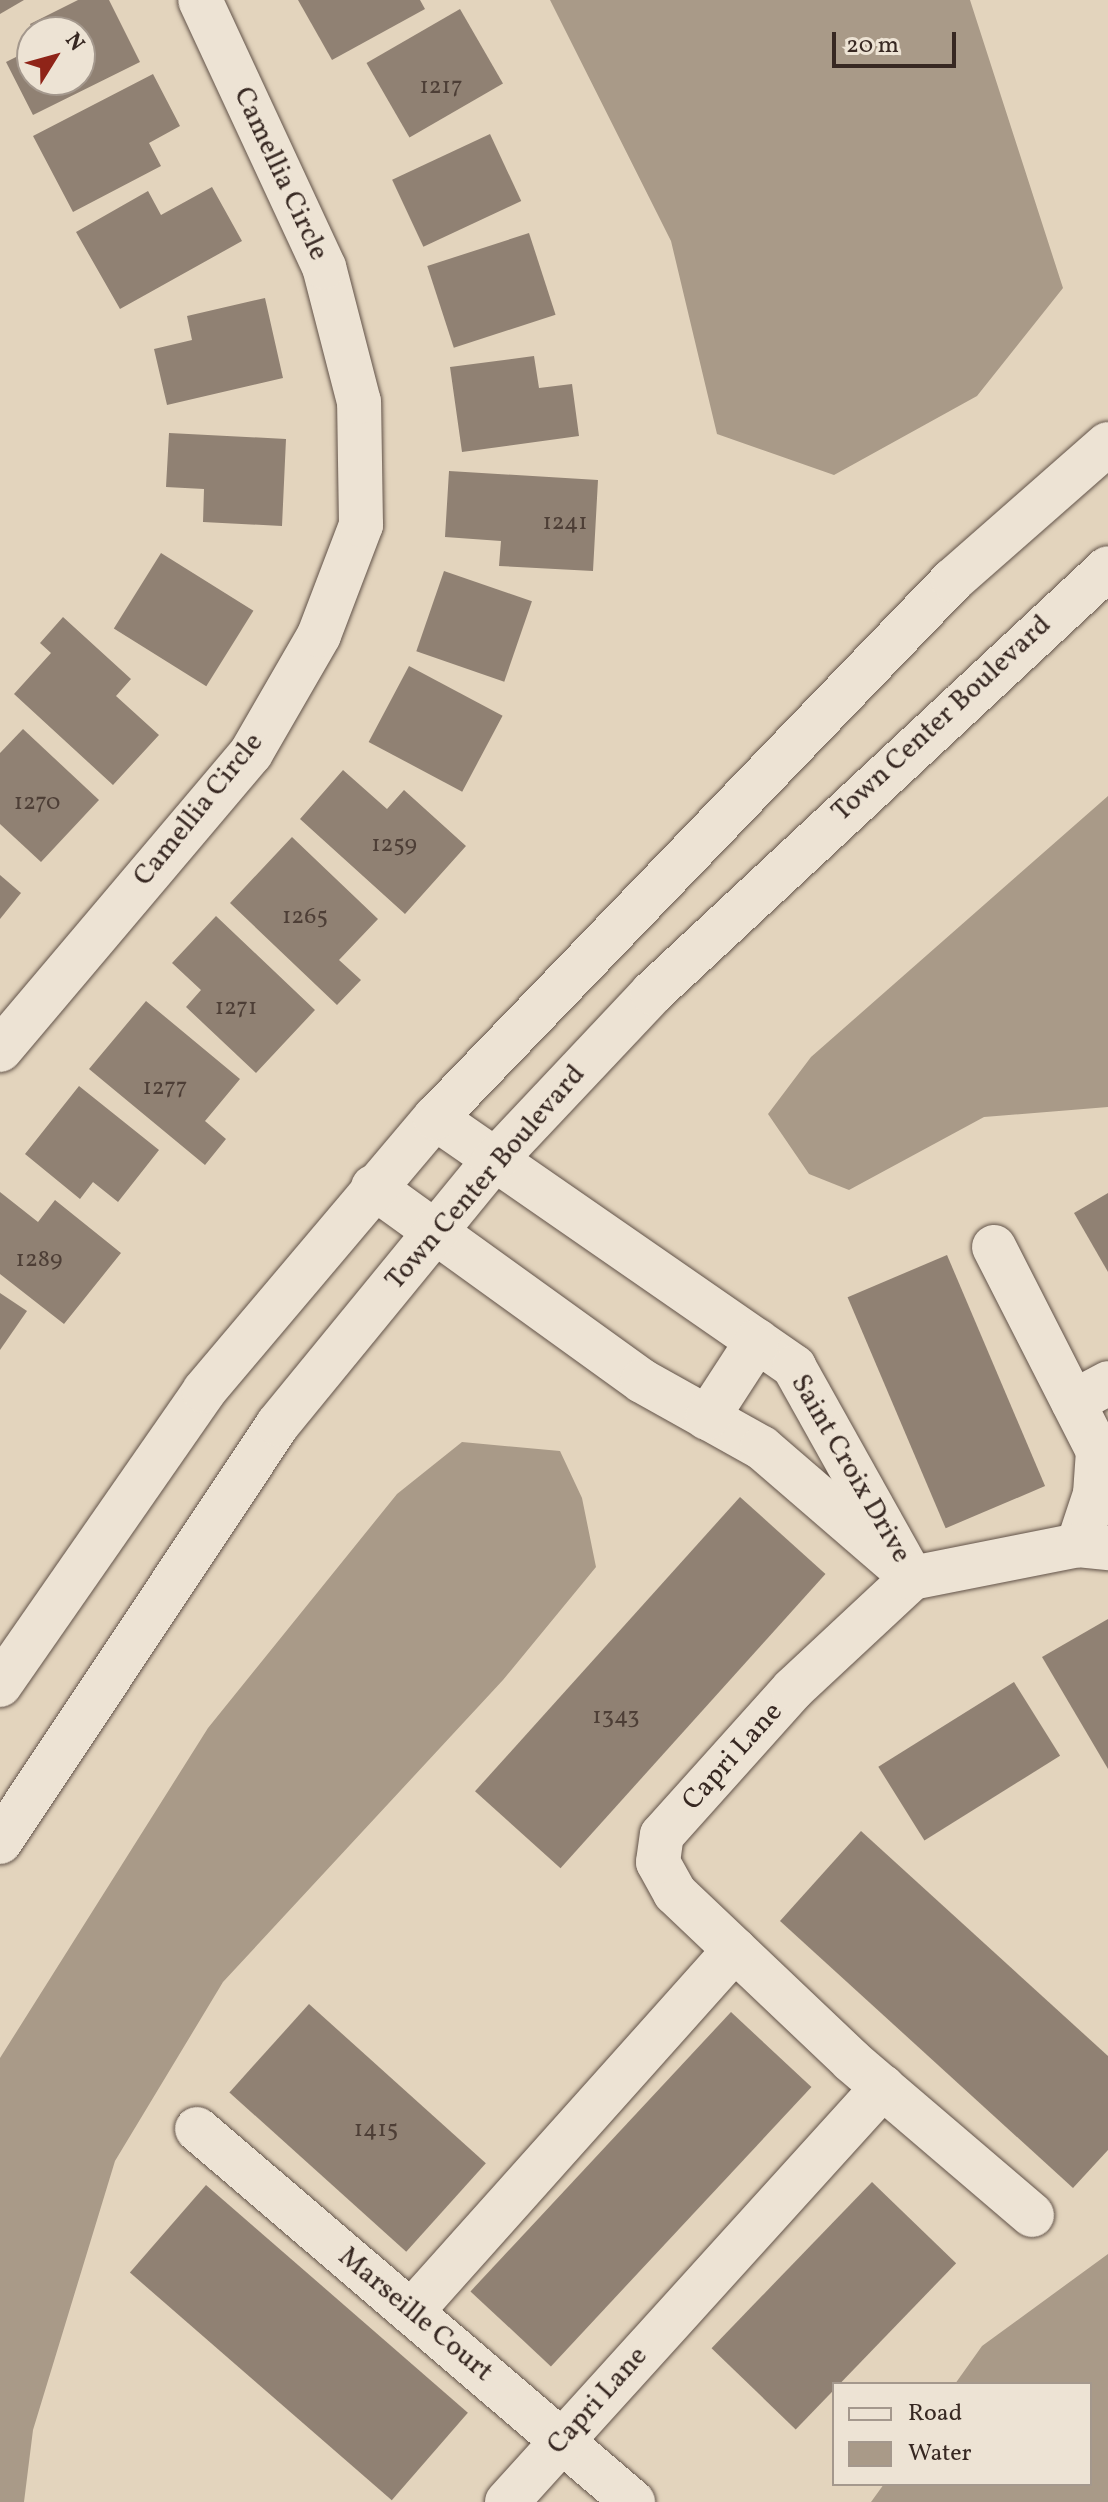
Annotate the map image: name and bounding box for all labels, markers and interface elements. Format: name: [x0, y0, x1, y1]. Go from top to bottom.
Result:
north arrow: [16, 16, 96, 96]
scale bar: [836, 16, 960, 66]
text: N: [57, 27, 91, 58]
text: 20 m: [846, 29, 899, 63]
house number: 1217: [419, 74, 463, 102]
street label: Camellia Circle: [225, 82, 335, 266]
house number: 1241: [542, 510, 588, 538]
street label: Town Center Boulevard: [826, 609, 1058, 829]
street label: Camellia Circle: [127, 727, 271, 893]
house number: 1270: [14, 790, 60, 818]
house number: 1259: [371, 832, 417, 860]
house number: 1265: [282, 904, 328, 932]
house number: 1271: [215, 995, 257, 1023]
street label: Town Center Boulevard: [379, 1059, 593, 1297]
house number: 1277: [143, 1075, 187, 1103]
house number: 1289: [16, 1247, 62, 1275]
street label: Saint Croix Drive: [782, 1369, 918, 1569]
street label: Capri Lane: [676, 1696, 790, 1818]
house number: 1343: [592, 1704, 640, 1732]
house number: 1415: [354, 2117, 398, 2145]
street label: Marseille Court: [331, 2241, 499, 2389]
street label: Capri Lane: [541, 2340, 655, 2462]
legend: [832, 2382, 1092, 2486]
text: Road: [908, 2397, 962, 2431]
text: Water: [908, 2437, 972, 2471]

